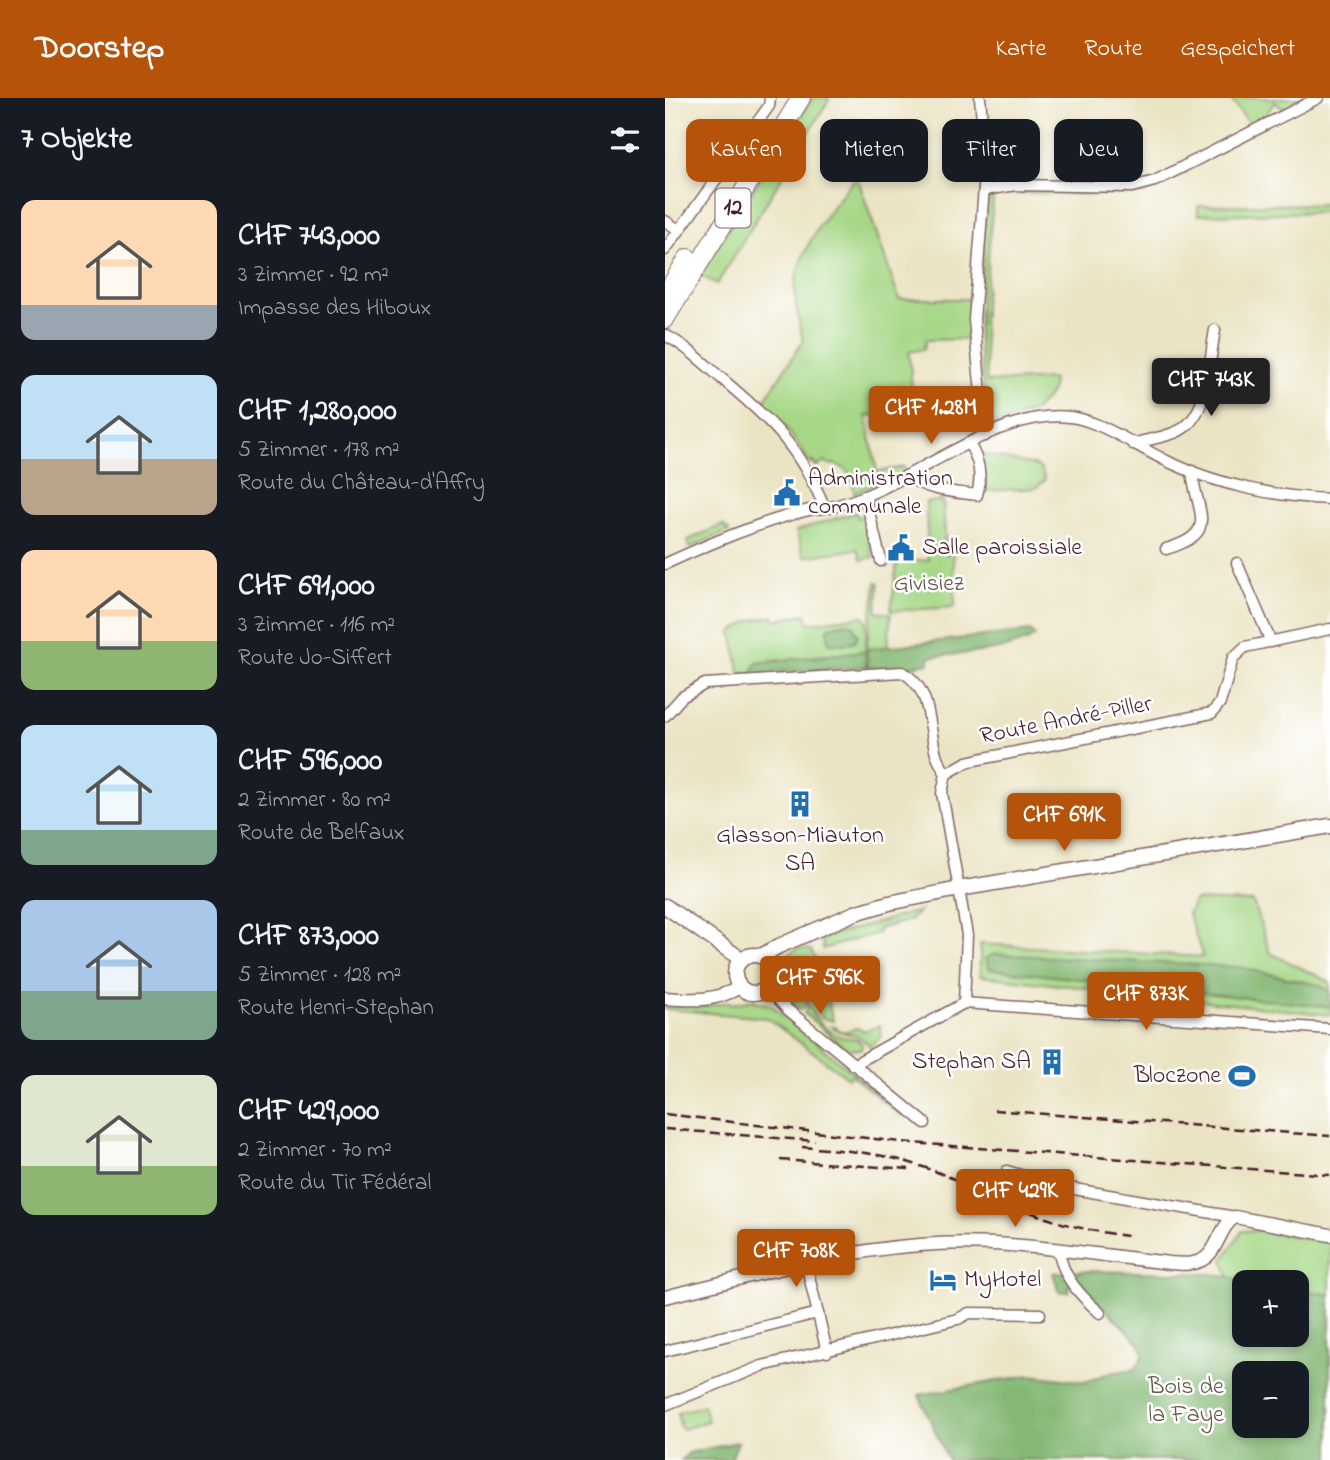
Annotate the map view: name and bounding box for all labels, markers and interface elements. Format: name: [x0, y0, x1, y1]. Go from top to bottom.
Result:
text: Doorstep: [35, 25, 164, 73]
text: Karte: [995, 32, 1046, 67]
text: Route: [1084, 32, 1143, 67]
text: Gespeichert: [1181, 32, 1295, 67]
text: 7 Objekte: [21, 118, 132, 162]
chip: Kaufen: [686, 119, 806, 182]
chip: Mieten: [820, 119, 928, 182]
chip: Filter: [942, 119, 1040, 182]
chip: Neu: [1054, 119, 1143, 182]
icon: filters: [606, 121, 644, 159]
road number: 12: [715, 188, 751, 228]
text: CHF 743,000: [238, 215, 380, 259]
icon: home: [77, 228, 161, 312]
text: 3 Zimmer · 92 m²: [238, 259, 389, 292]
text: Impasse des Hiboux: [238, 292, 431, 325]
pin: CHF 743K: [1139, 358, 1283, 418]
text: CHF 743K: [1168, 364, 1254, 397]
pin: CHF 1.28M: [851, 386, 1011, 446]
text: CHF 1,280,000: [238, 390, 397, 434]
text: CHF 1.28M: [885, 392, 977, 425]
icon: home: [77, 403, 161, 487]
text: 5 Zimmer · 178 m²: [238, 434, 399, 467]
place label: Administration communale: [808, 462, 953, 525]
text: Route du Château-d'Affry: [238, 467, 485, 500]
public building icon: Administration communale: [772, 478, 802, 508]
place label: Salle paroissiale: [922, 531, 1082, 566]
public building icon: Salle paroissiale: [886, 533, 916, 563]
text: CHF 691,000: [238, 565, 375, 609]
park label: Givisiez: [894, 567, 965, 602]
icon: home: [77, 578, 161, 662]
text: 3 Zimmer · 116 m²: [238, 609, 395, 642]
text: Route Jo-Siffert: [238, 642, 392, 675]
street label: Route André-Piller: [977, 687, 1156, 755]
text: CHF 596,000: [238, 740, 382, 784]
icon: home: [77, 753, 161, 837]
text: 2 Zimmer · 80 m²: [238, 784, 391, 817]
building icon: Glasson-Miauton SA: [785, 789, 815, 819]
pin: CHF 691K: [992, 794, 1136, 853]
text: CHF 691K: [1023, 799, 1105, 832]
text: Route de Belfaux: [238, 817, 405, 850]
place label: Glasson-Miauton SA: [716, 819, 884, 882]
text: CHF 873,000: [238, 915, 379, 959]
icon: home: [77, 928, 161, 1012]
pin: CHF 596K: [748, 956, 892, 1016]
text: 5 Zimmer · 128 m²: [238, 959, 401, 992]
text: CHF 596K: [776, 962, 864, 995]
pin: CHF 873K: [1074, 972, 1218, 1032]
text: CHF 873K: [1103, 978, 1189, 1011]
text: Route Henri-Stephan: [238, 992, 434, 1025]
place label: Stephan SA: [912, 1045, 1031, 1080]
building icon: Stephan SA: [1037, 1047, 1067, 1077]
place label: Bloczone: [1133, 1059, 1221, 1094]
sports icon: Bloczone: [1227, 1061, 1257, 1091]
text: CHF 429,000: [238, 1090, 379, 1134]
icon: home: [77, 1103, 161, 1187]
text: 2 Zimmer · 70 m²: [238, 1134, 392, 1167]
text: Route du Tir Fédéral: [238, 1167, 431, 1200]
pin: CHF 429K: [943, 1170, 1087, 1229]
text: CHF 429K: [972, 1175, 1058, 1208]
pin: CHF 708K: [724, 1230, 868, 1289]
text: CHF 708K: [753, 1235, 839, 1268]
place label: MyHotel: [964, 1263, 1041, 1299]
hotel icon: MyHotel: [928, 1265, 958, 1295]
map controls: [1232, 1270, 1309, 1438]
button: +: [1232, 1270, 1309, 1347]
button: −: [1232, 1361, 1309, 1438]
park label: Bois de la Faye: [1147, 1370, 1224, 1434]

